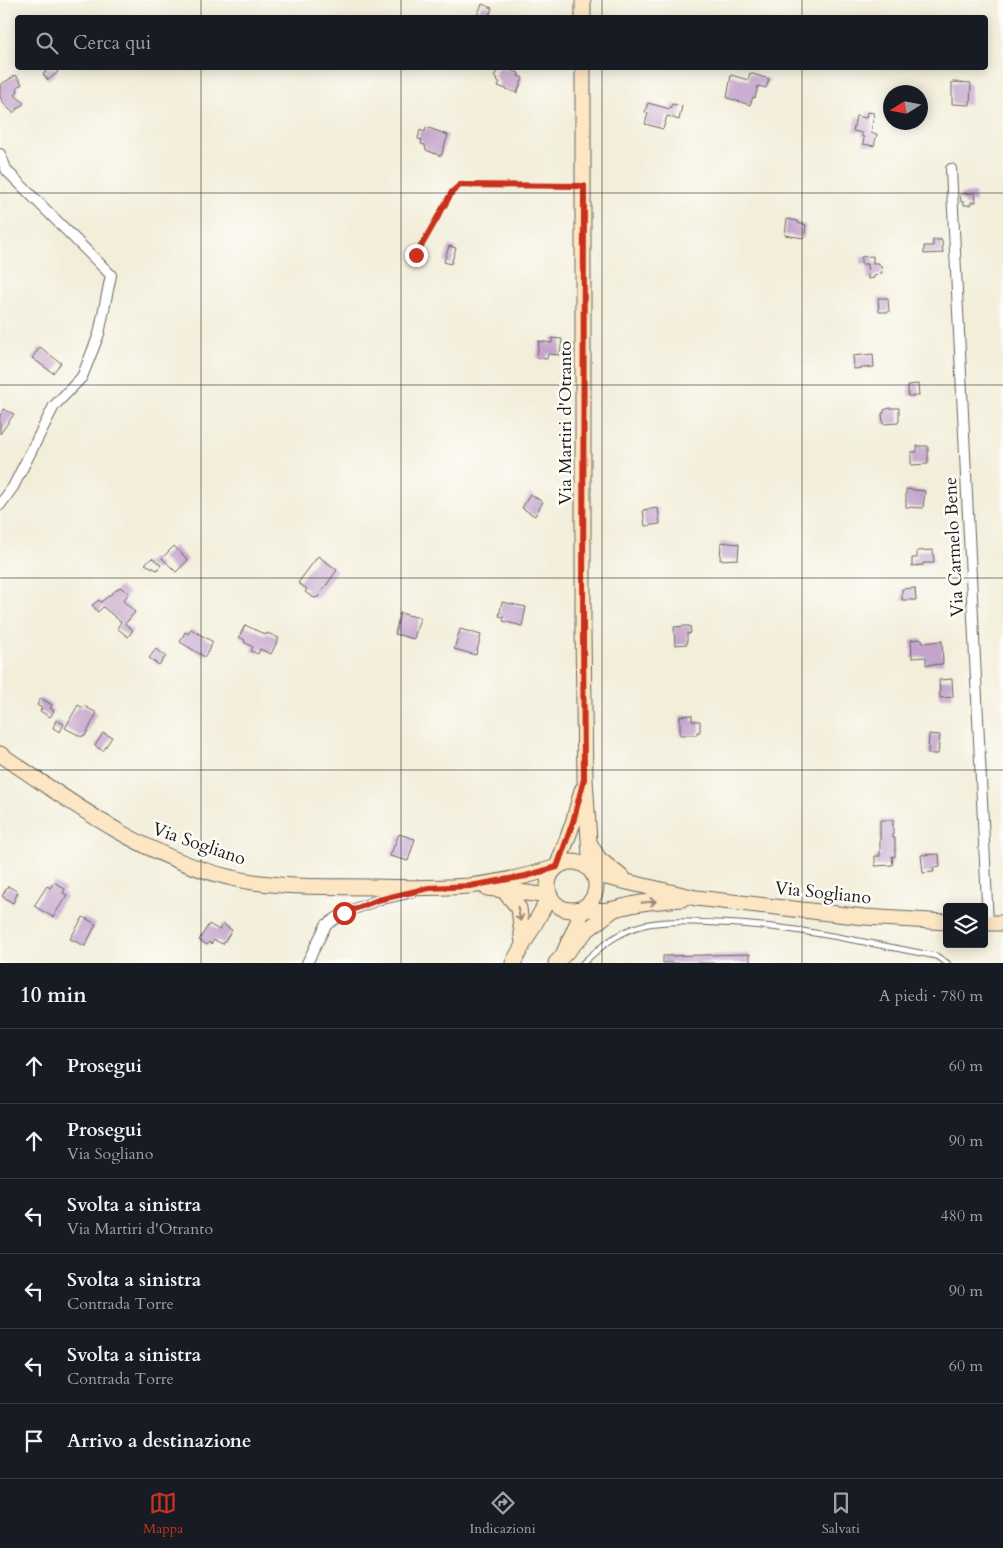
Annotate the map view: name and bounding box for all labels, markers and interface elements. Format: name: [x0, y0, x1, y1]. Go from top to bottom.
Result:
search box: [15, 15, 988, 70]
icon: search: [33, 29, 61, 57]
text: Cerca qui: [73, 30, 151, 56]
north arrow: [883, 85, 928, 130]
route end: [405, 244, 428, 267]
street label: Via Martiri d'Otranto: [553, 341, 578, 505]
street label: Via Carmelo Bene: [938, 476, 970, 618]
street label: Via Sogliano: [149, 816, 249, 872]
street label: Via Sogliano: [773, 875, 873, 911]
one-way arrow: [640, 897, 656, 907]
route start: [333, 902, 356, 925]
map controls: [943, 903, 988, 948]
button: layers: [943, 903, 988, 948]
one-way arrow: [515, 906, 524, 922]
text: 10 min: [20, 981, 87, 1010]
text: A piedi · 780 m: [879, 985, 983, 1007]
icon: ahead: [20, 1052, 48, 1080]
text: Prosegui: [67, 1053, 142, 1079]
text: 60 m: [949, 1055, 983, 1077]
text: Prosegui: [67, 1117, 142, 1143]
icon: ahead: [20, 1127, 48, 1155]
text: 90 m: [949, 1130, 983, 1152]
text: Via Sogliano: [67, 1143, 153, 1165]
text: Svolta a sinistra: [67, 1192, 201, 1218]
icon: left: [20, 1202, 48, 1230]
text: 480 m: [941, 1205, 983, 1227]
text: Via Martiri d'Otranto: [67, 1218, 213, 1240]
text: Svolta a sinistra: [67, 1267, 201, 1293]
icon: left: [20, 1277, 48, 1305]
text: 90 m: [949, 1280, 983, 1302]
text: Contrada Torre: [67, 1293, 174, 1315]
text: Svolta a sinistra: [67, 1342, 201, 1368]
icon: left: [20, 1352, 48, 1380]
text: 60 m: [949, 1355, 983, 1377]
text: Contrada Torre: [67, 1368, 174, 1390]
icon: arrive: [20, 1427, 48, 1455]
text: Arrivo a destinazione: [67, 1428, 251, 1454]
tab: Mappa: [143, 1489, 183, 1538]
tab: Indicazioni: [469, 1489, 536, 1538]
tab: Salvati: [822, 1489, 860, 1538]

